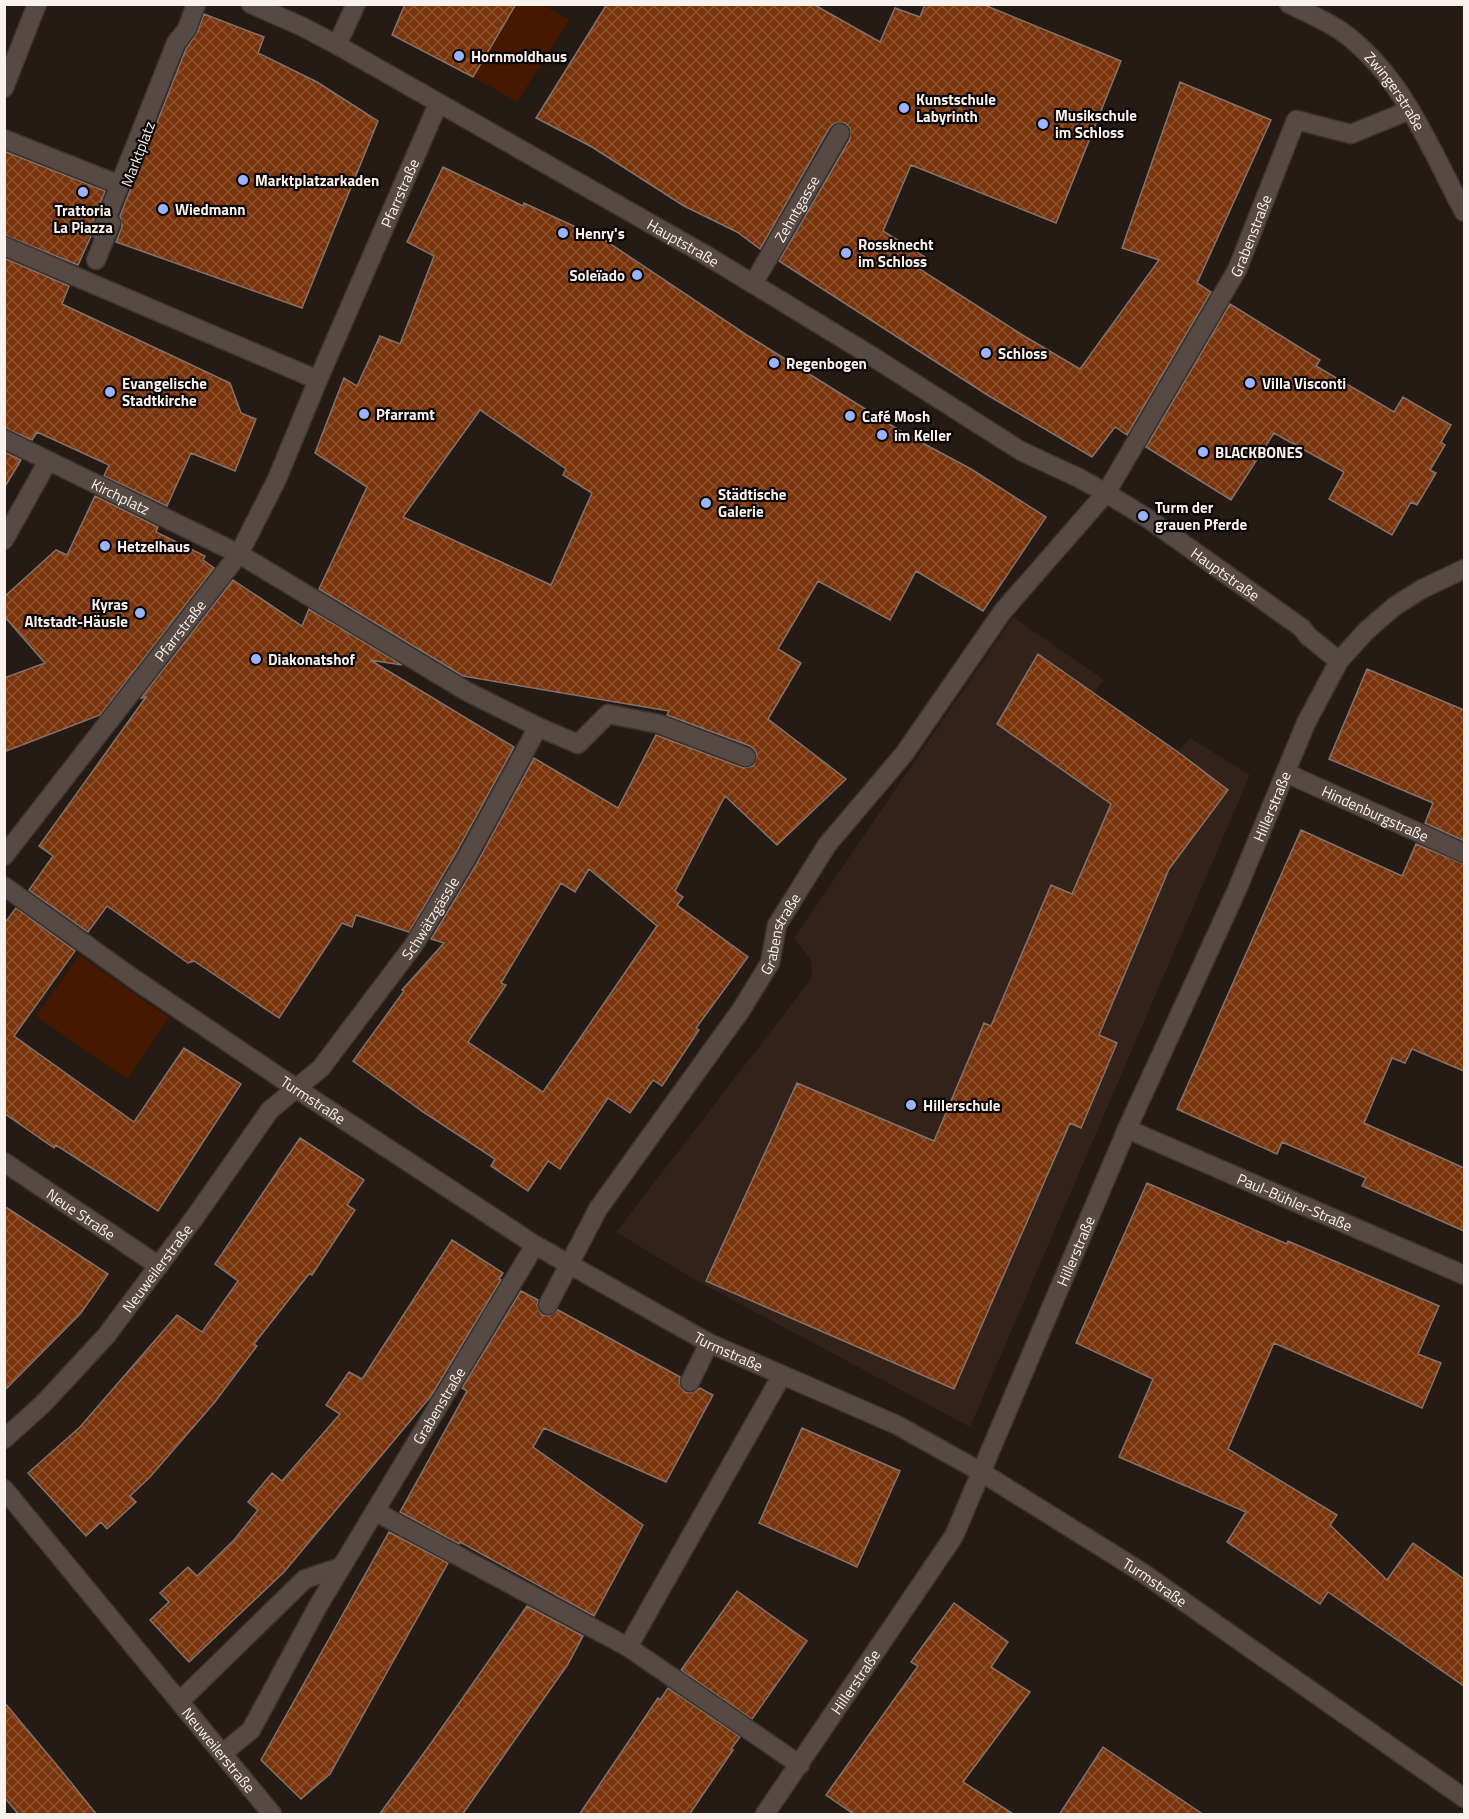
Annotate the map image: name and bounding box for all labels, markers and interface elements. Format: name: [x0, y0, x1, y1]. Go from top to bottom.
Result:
place label: Hornmoldhaus: [471, 45, 567, 68]
street label: Zwingerstraße: [1359, 46, 1431, 134]
marker: Hornmoldhaus: [452, 49, 466, 63]
place label: Kunstschule Labyrinth: [916, 88, 996, 128]
marker: Kunstschule Labyrinth: [897, 101, 911, 115]
place label: Musikschule im Schloss: [1055, 104, 1137, 144]
marker: Musikschule im Schloss: [1036, 117, 1050, 131]
street label: Marktplatz: [115, 118, 161, 190]
street label: Pfarrstraße: [374, 155, 424, 231]
place label: Marktplatzarkaden: [255, 169, 379, 192]
street label: Zehntgasse: [768, 171, 825, 246]
marker: Marktplatzarkaden: [236, 173, 250, 187]
marker: Trattoria La Piazza: [76, 185, 90, 199]
street label: Grabenstraße: [1224, 191, 1277, 281]
place label: Wiedmann: [175, 198, 246, 221]
place label: Trattoria La Piazza: [53, 199, 113, 239]
marker: Wiedmann: [156, 202, 170, 216]
street label: Hauptstraße: [643, 213, 724, 272]
place label: Henry's: [575, 222, 625, 245]
marker: Henry's: [556, 226, 570, 240]
place label: Rossknecht im Schloss: [858, 233, 934, 273]
marker: Rossknecht im Schloss: [839, 246, 853, 260]
place label: Soleïado: [569, 264, 625, 287]
marker: Soleïado: [630, 268, 644, 282]
place label: Schloss: [998, 342, 1047, 365]
marker: Schloss: [979, 346, 993, 360]
place label: Regenbogen: [786, 352, 867, 375]
marker: Regenbogen: [767, 356, 781, 370]
place label: Evangelische Stadtkirche: [122, 372, 207, 412]
place label: Villa Visconti: [1262, 372, 1346, 395]
marker: Villa Visconti: [1243, 376, 1257, 390]
marker: Evangelische Stadtkirche: [103, 385, 117, 399]
place label: Pfarramt: [376, 403, 435, 426]
place label: Café Mosh: [862, 405, 930, 428]
marker: Pfarramt: [357, 407, 371, 421]
marker: Café Mosh: [843, 409, 857, 423]
place label: im Keller: [894, 424, 952, 447]
marker: im Keller: [875, 428, 889, 442]
place label: BLACKBONES: [1215, 441, 1303, 464]
marker: BLACKBONES: [1196, 445, 1210, 459]
street label: Kirchplatz: [88, 472, 154, 520]
place label: Städtische Galerie: [718, 483, 787, 523]
marker: Städtische Galerie: [699, 496, 713, 510]
place label: Turm der grauen Pferde: [1155, 496, 1247, 536]
marker: Turm der grauen Pferde: [1136, 509, 1150, 523]
place label: Hetzelhaus: [117, 535, 190, 558]
marker: Hetzelhaus: [98, 539, 112, 553]
street label: Hauptstraße: [1186, 541, 1265, 606]
place label: Kyras Altstadt-Häusle: [25, 593, 128, 633]
street label: Pfarrstraße: [148, 594, 211, 666]
marker: Kyras Altstadt-Häusle: [133, 606, 147, 620]
place label: Diakonatshof: [268, 648, 355, 671]
marker: Diakonatshof: [249, 652, 263, 666]
street label: Hillerstraße: [1247, 768, 1296, 845]
street label: Hindenburgstraße: [1318, 779, 1433, 847]
street label: Schwätzgässle: [395, 872, 464, 964]
street label: Grabenstraße: [754, 888, 806, 979]
street label: Turmstraße: [276, 1070, 350, 1129]
place label: Hillerschule: [923, 1094, 1001, 1117]
marker: Hillerschule: [904, 1098, 918, 1112]
street label: Paul-Bühler-Straße: [1234, 1167, 1356, 1237]
street label: Neue Straße: [42, 1182, 120, 1245]
street label: Hillerstraße: [1050, 1212, 1100, 1290]
street label: Neuweilerstraße: [116, 1219, 198, 1317]
street label: Turmstraße: [690, 1325, 767, 1377]
street label: Grabenstraße: [406, 1363, 471, 1449]
street label: Turmstraße: [1118, 1552, 1192, 1612]
street label: Hillerstraße: [825, 1644, 885, 1719]
street label: Neuweilerstraße: [177, 1702, 261, 1798]

